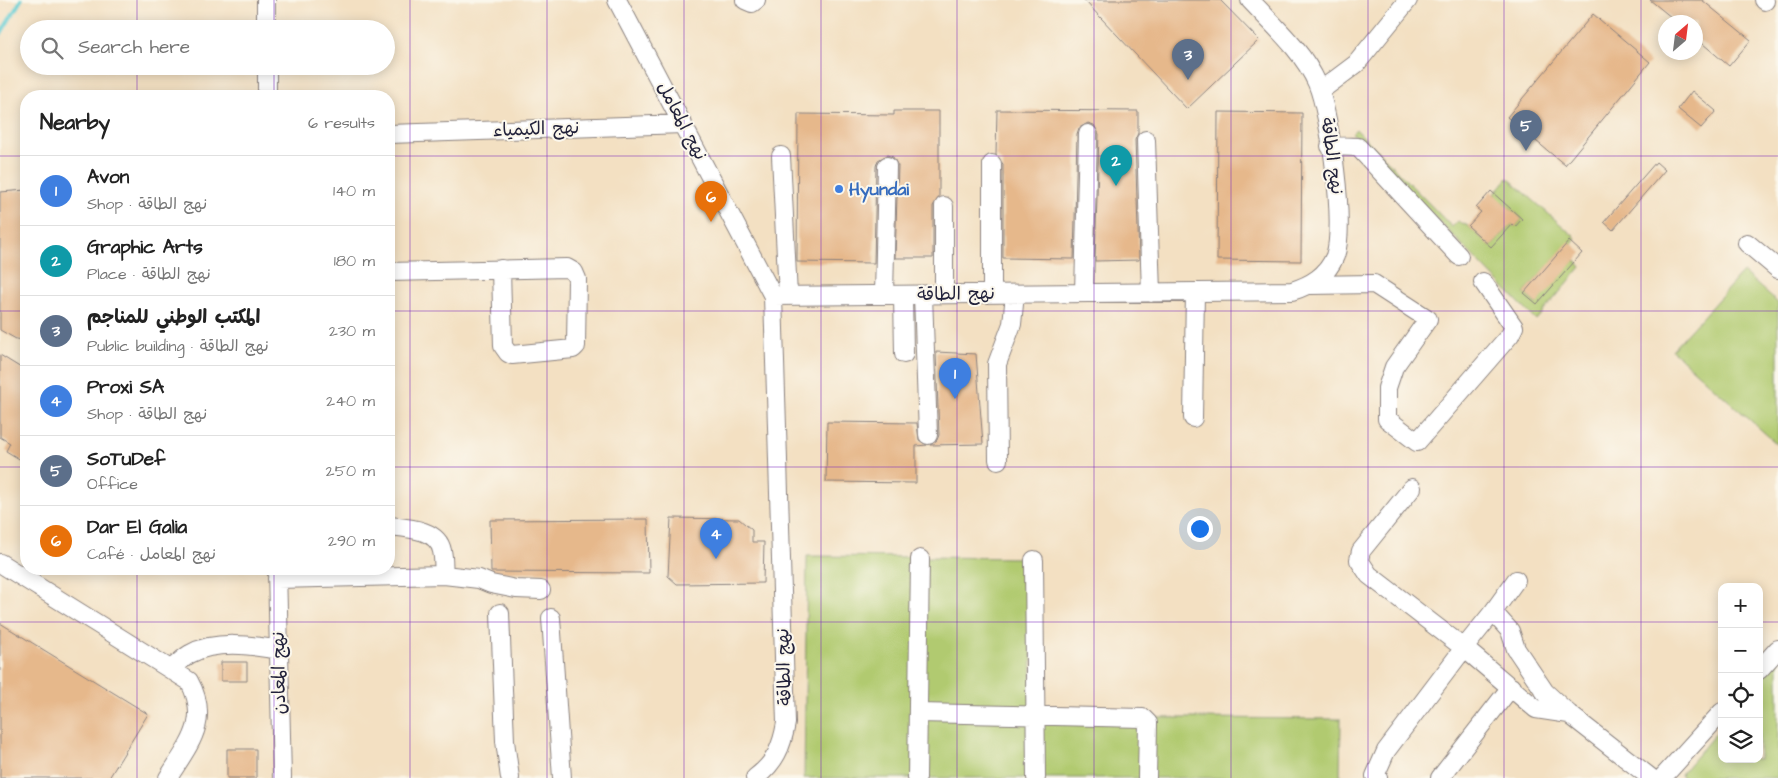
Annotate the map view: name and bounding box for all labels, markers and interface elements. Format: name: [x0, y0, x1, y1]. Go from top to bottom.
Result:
north arrow: [1658, 15, 1703, 60]
search box: [20, 20, 395, 75]
icon: search: [38, 34, 66, 62]
text: Search here: [78, 34, 190, 61]
pin: 3: [1172, 39, 1204, 80]
street label: نهج المعامل: [651, 77, 713, 165]
text: Nearby: [40, 108, 110, 137]
pin: 5: [1510, 110, 1542, 151]
text: 6 results: [308, 112, 375, 134]
street label: نهج الكيمياء: [492, 115, 580, 143]
street label: نهج الطاقة: [1314, 116, 1350, 196]
pin: 2: [1100, 145, 1132, 186]
text: Avon: [87, 164, 129, 191]
place label: Hyundai: [849, 177, 909, 203]
text: 1: [55, 180, 57, 202]
text: 140 m: [333, 180, 375, 202]
pin: 6: [695, 181, 727, 222]
marker: Hyundai: [833, 183, 845, 195]
text: Shop · نهج الطاقة: [87, 193, 207, 215]
text: Graphic Arts: [87, 234, 203, 261]
text: 2: [51, 250, 61, 272]
text: 180 m: [334, 250, 375, 272]
text: Place · نهج الطاقة: [87, 263, 211, 285]
street label: نهج الطاقة: [917, 281, 995, 307]
text: المكتب الوطني للمناجم: [87, 304, 260, 331]
text: 3: [52, 320, 60, 342]
text: 230 m: [329, 320, 375, 342]
text: Public building · نهج الطاقة: [87, 335, 269, 357]
pin: 1: [939, 358, 971, 399]
text: Proxi SA: [87, 374, 164, 401]
text: 4: [51, 390, 61, 412]
text: 240 m: [326, 390, 375, 412]
text: Shop · نهج الطاقة: [87, 403, 207, 425]
text: SoTuDef: [87, 446, 165, 473]
text: 5: [50, 460, 62, 482]
text: 250 m: [326, 460, 375, 482]
text: Office: [87, 473, 138, 495]
text: Dar El Galia: [87, 514, 187, 541]
your location: [1187, 516, 1213, 542]
pin: 4: [700, 518, 732, 559]
text: 6: [51, 530, 61, 552]
text: 290 m: [328, 530, 375, 552]
text: Café · نهج المعامل: [87, 543, 216, 565]
map controls: [1718, 583, 1763, 763]
button: +: [1718, 583, 1763, 628]
street label: نهج الطاقة: [770, 628, 798, 706]
button: −: [1718, 628, 1763, 673]
street label: نهج المعادن: [266, 631, 292, 715]
button: locate: [1718, 673, 1763, 718]
button: layers: [1718, 718, 1763, 763]

